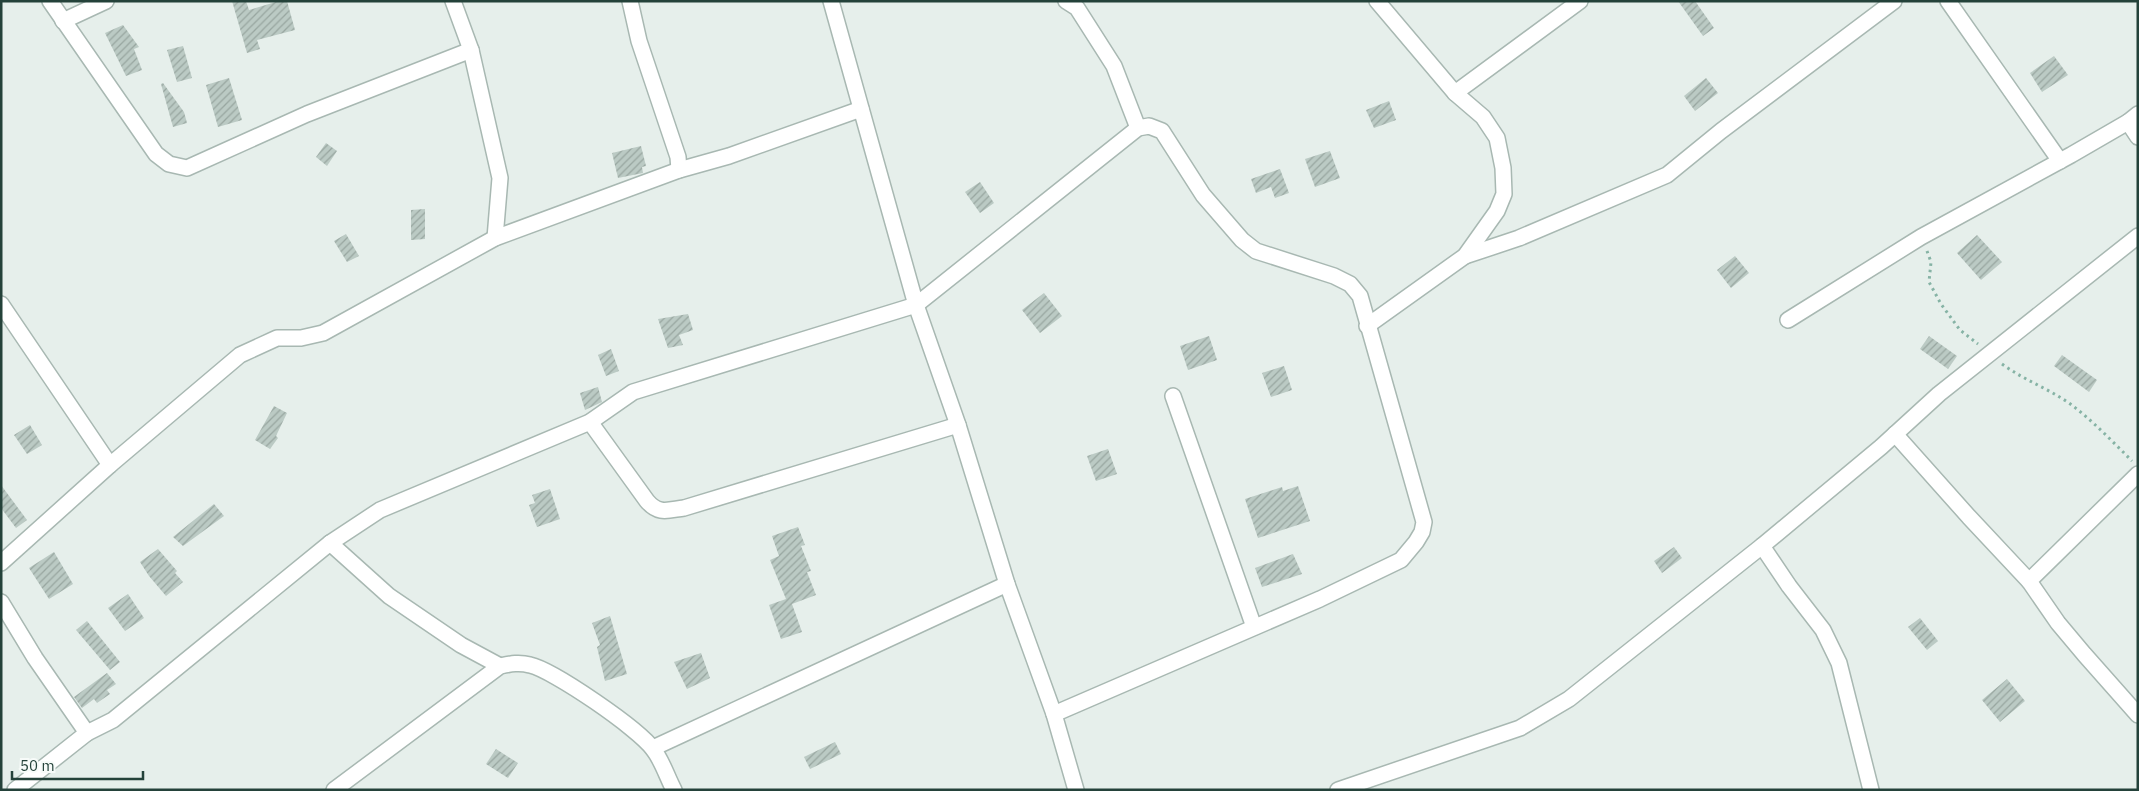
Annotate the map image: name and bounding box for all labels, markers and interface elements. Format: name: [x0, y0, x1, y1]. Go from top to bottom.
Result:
scale bar: [12, 748, 144, 780]
text: 50 m: [20, 756, 55, 775]

